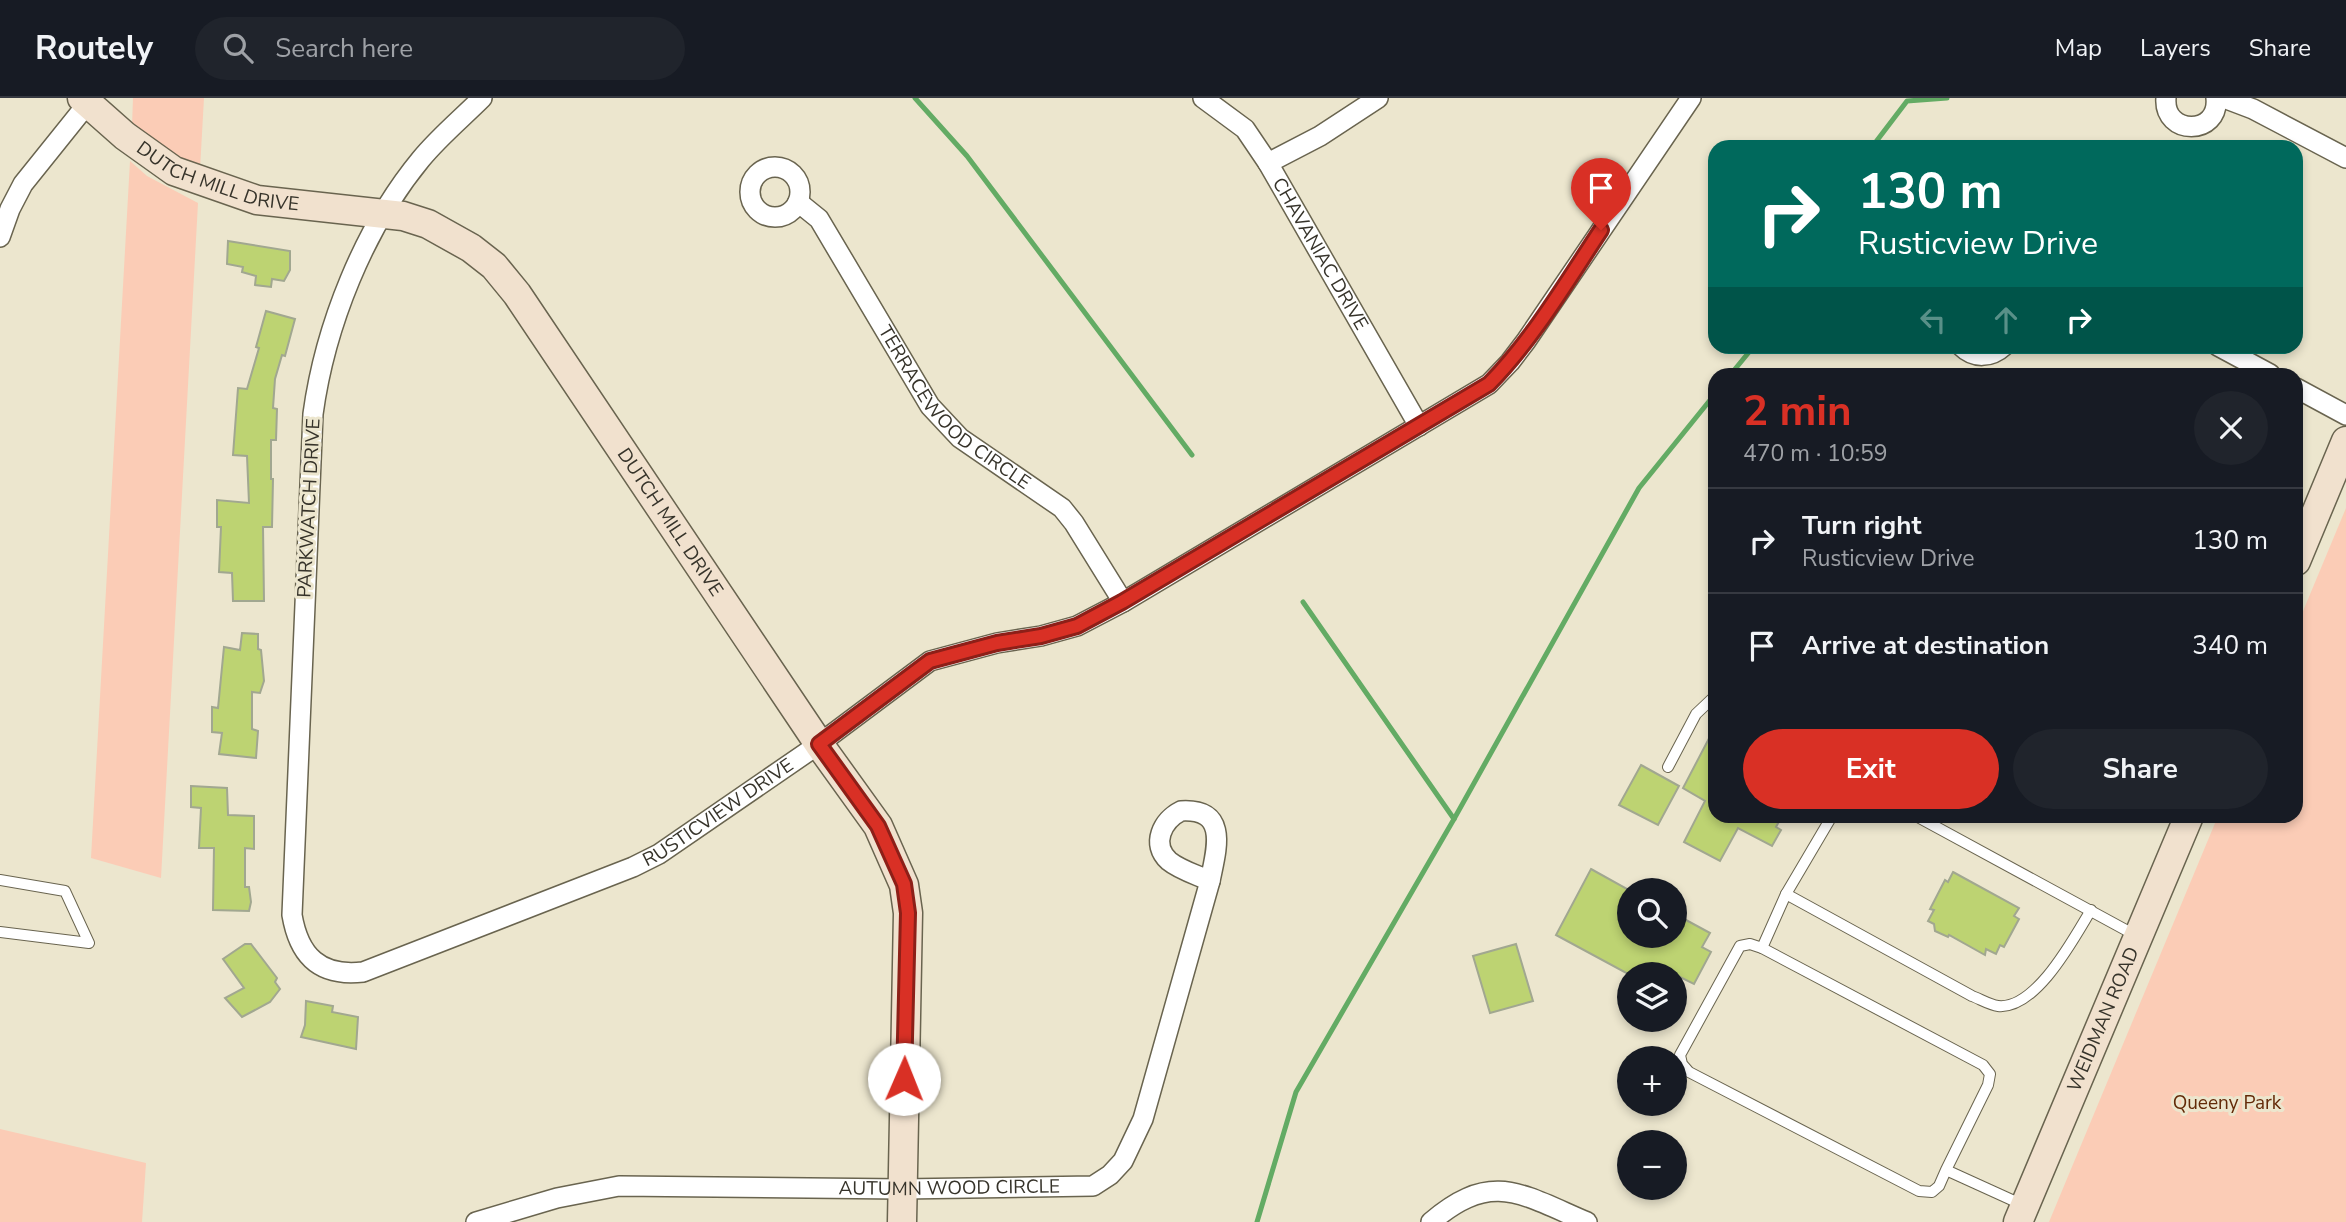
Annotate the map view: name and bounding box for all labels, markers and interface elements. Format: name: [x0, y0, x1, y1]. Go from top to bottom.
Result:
search box: [195, 17, 685, 80]
text: Routely: [35, 26, 153, 71]
icon: search: [219, 29, 257, 67]
text: Search here: [275, 31, 413, 66]
text: Map: [2055, 32, 2102, 64]
text: Layers: [2140, 32, 2211, 64]
text: Share: [2249, 32, 2311, 64]
street label: DUTCH MILL DRIVE: [131, 135, 300, 218]
pin: [1571, 158, 1631, 230]
text: 130 m: [1858, 158, 2002, 225]
icon: right: [1743, 168, 1834, 259]
icon: arrive: [1582, 169, 1620, 207]
street label: CHAVANIAC DRIVE: [1266, 173, 1374, 335]
text: Rusticview Drive: [1858, 222, 2098, 265]
icon: left: [1914, 301, 1952, 339]
icon: ahead: [1987, 301, 2025, 339]
icon: right: [2060, 301, 2098, 339]
street label: TERRACEWOOD CIRCLE: [872, 321, 1036, 496]
text: 2 min: [1743, 383, 1852, 440]
button: close: [2194, 391, 2268, 465]
street label: PARKWATCH DRIVE: [291, 418, 327, 598]
text: 470 m · 10:59: [1743, 438, 1888, 469]
street label: DUTCH MILL DRIVE: [611, 443, 729, 601]
text: Turn right: [1802, 508, 1921, 543]
icon: right: [1743, 522, 1781, 560]
text: 130 m: [2192, 523, 2268, 558]
text: Rusticview Drive: [1802, 543, 1974, 574]
icon: arrive: [1743, 627, 1781, 665]
text: Arrive at destination: [1802, 628, 2049, 663]
text: 340 m: [2192, 628, 2268, 663]
button: Exit: [1743, 729, 1999, 809]
button: Share: [2013, 729, 2268, 809]
street label: RUSTICVIEW DRIVE: [638, 752, 799, 873]
map controls: [1617, 878, 1687, 1200]
button: search: [1617, 878, 1687, 948]
street label: WEIDMAN ROAD: [2061, 943, 2145, 1096]
button: layers: [1617, 962, 1687, 1032]
position arrow: [867, 1042, 941, 1116]
button: +: [1617, 1046, 1687, 1116]
park label: Queeny Park: [2173, 1090, 2282, 1116]
button: −: [1617, 1130, 1687, 1200]
street label: AUTUMN WOOD CIRCLE: [839, 1174, 1060, 1202]

